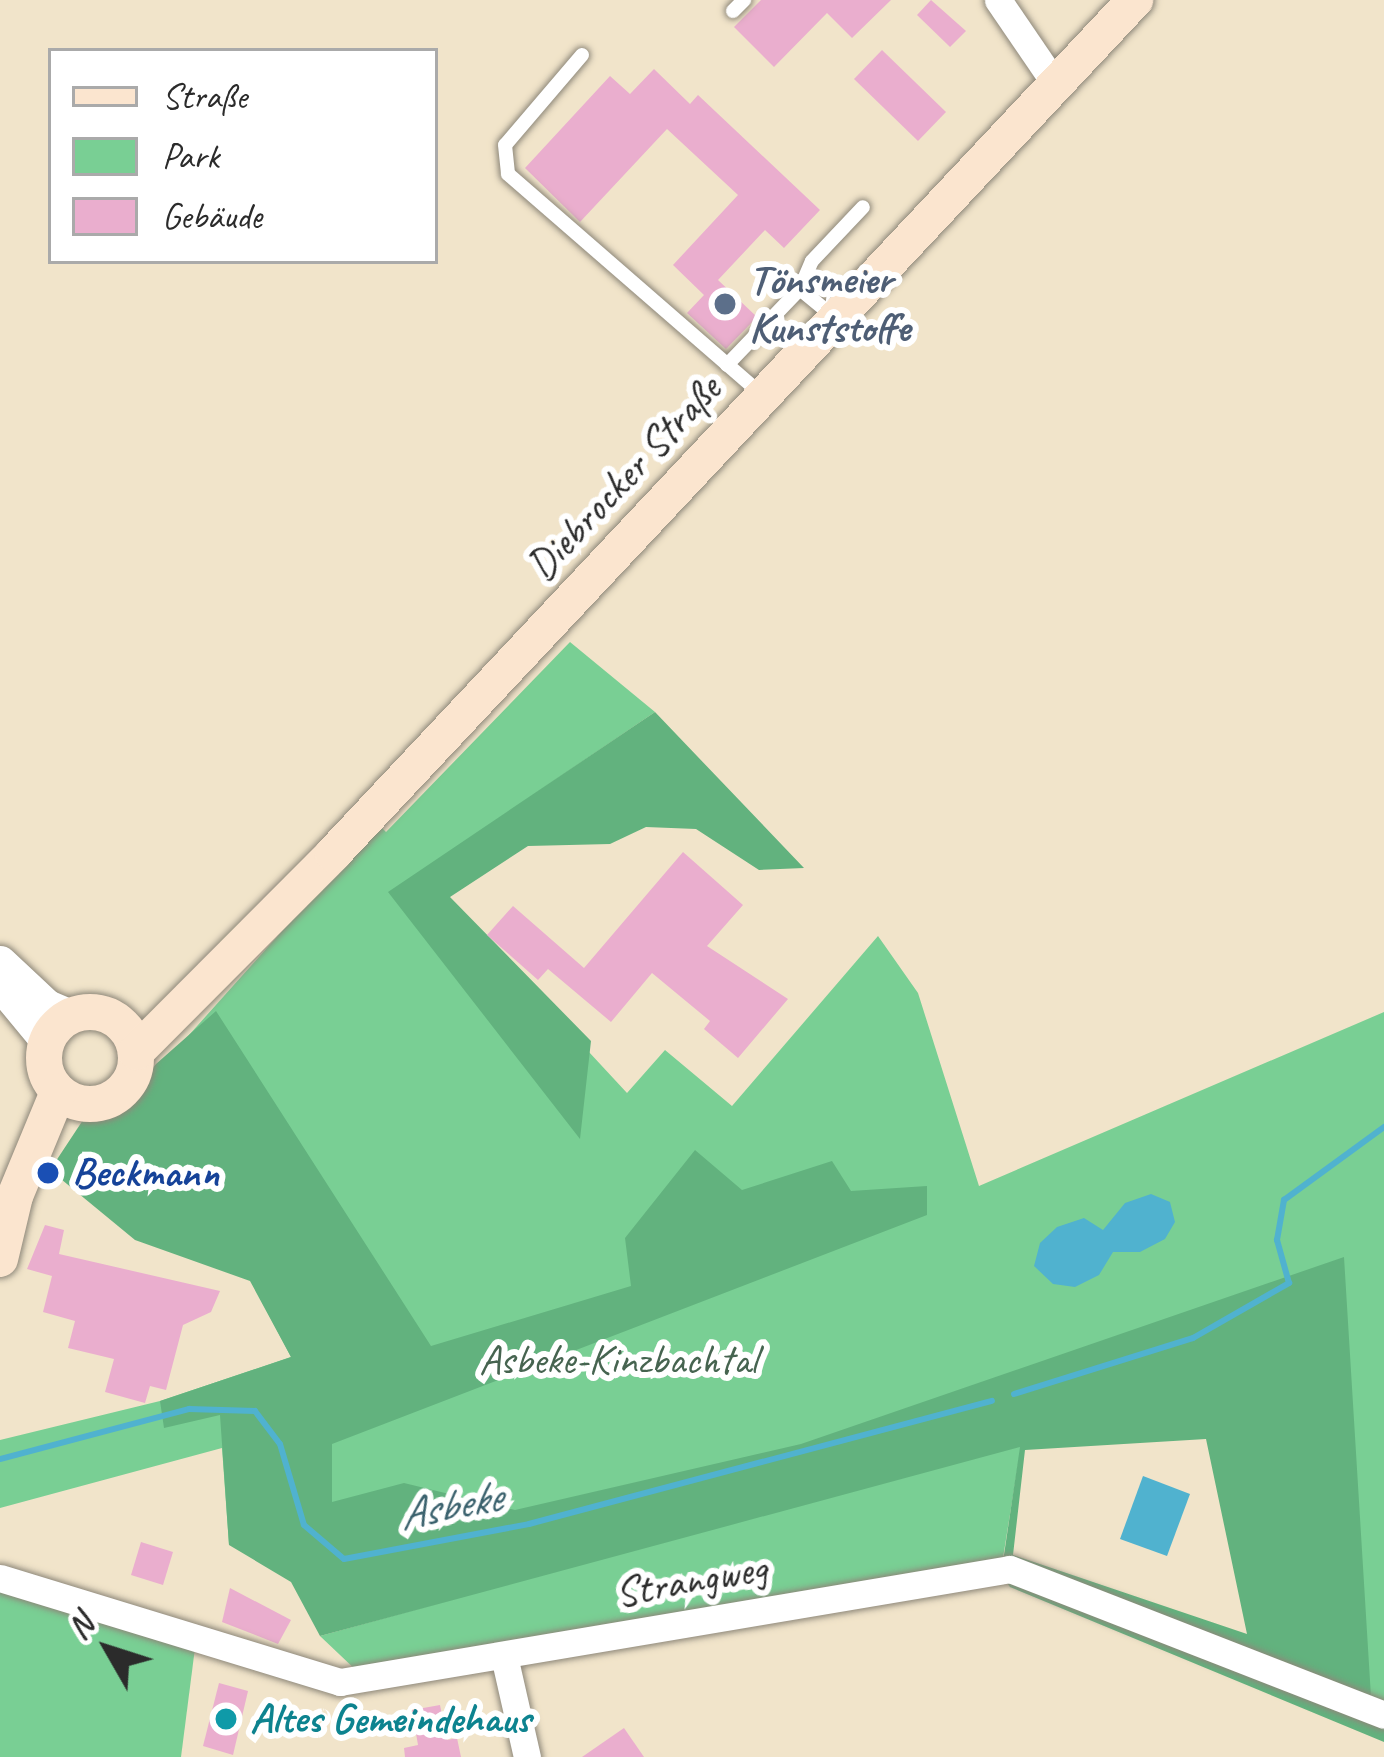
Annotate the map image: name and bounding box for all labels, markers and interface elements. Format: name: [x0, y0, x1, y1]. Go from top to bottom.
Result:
legend: [48, 48, 438, 264]
text: Straße: [162, 73, 247, 119]
text: Park: [162, 133, 219, 179]
text: Gebäude: [162, 193, 262, 239]
place label: Tönsmeier Kunststoffe: [749, 255, 910, 354]
marker: Tönsmeier Kunststoffe: [712, 291, 738, 317]
street label: Diebrocker Straße: [516, 364, 732, 592]
place label: Beckmann: [72, 1148, 219, 1198]
marker: Beckmann: [35, 1160, 61, 1186]
park label: Asbeke-Kinzbachtal: [479, 1335, 757, 1385]
water label: Asbeke: [394, 1470, 506, 1542]
street label: Strangweg: [611, 1543, 771, 1619]
north arrow: [48, 1589, 168, 1709]
text: N: [57, 1605, 103, 1648]
place label: Altes Gemeindehaus: [250, 1694, 530, 1744]
marker: Altes Gemeindehaus: [213, 1706, 239, 1732]

